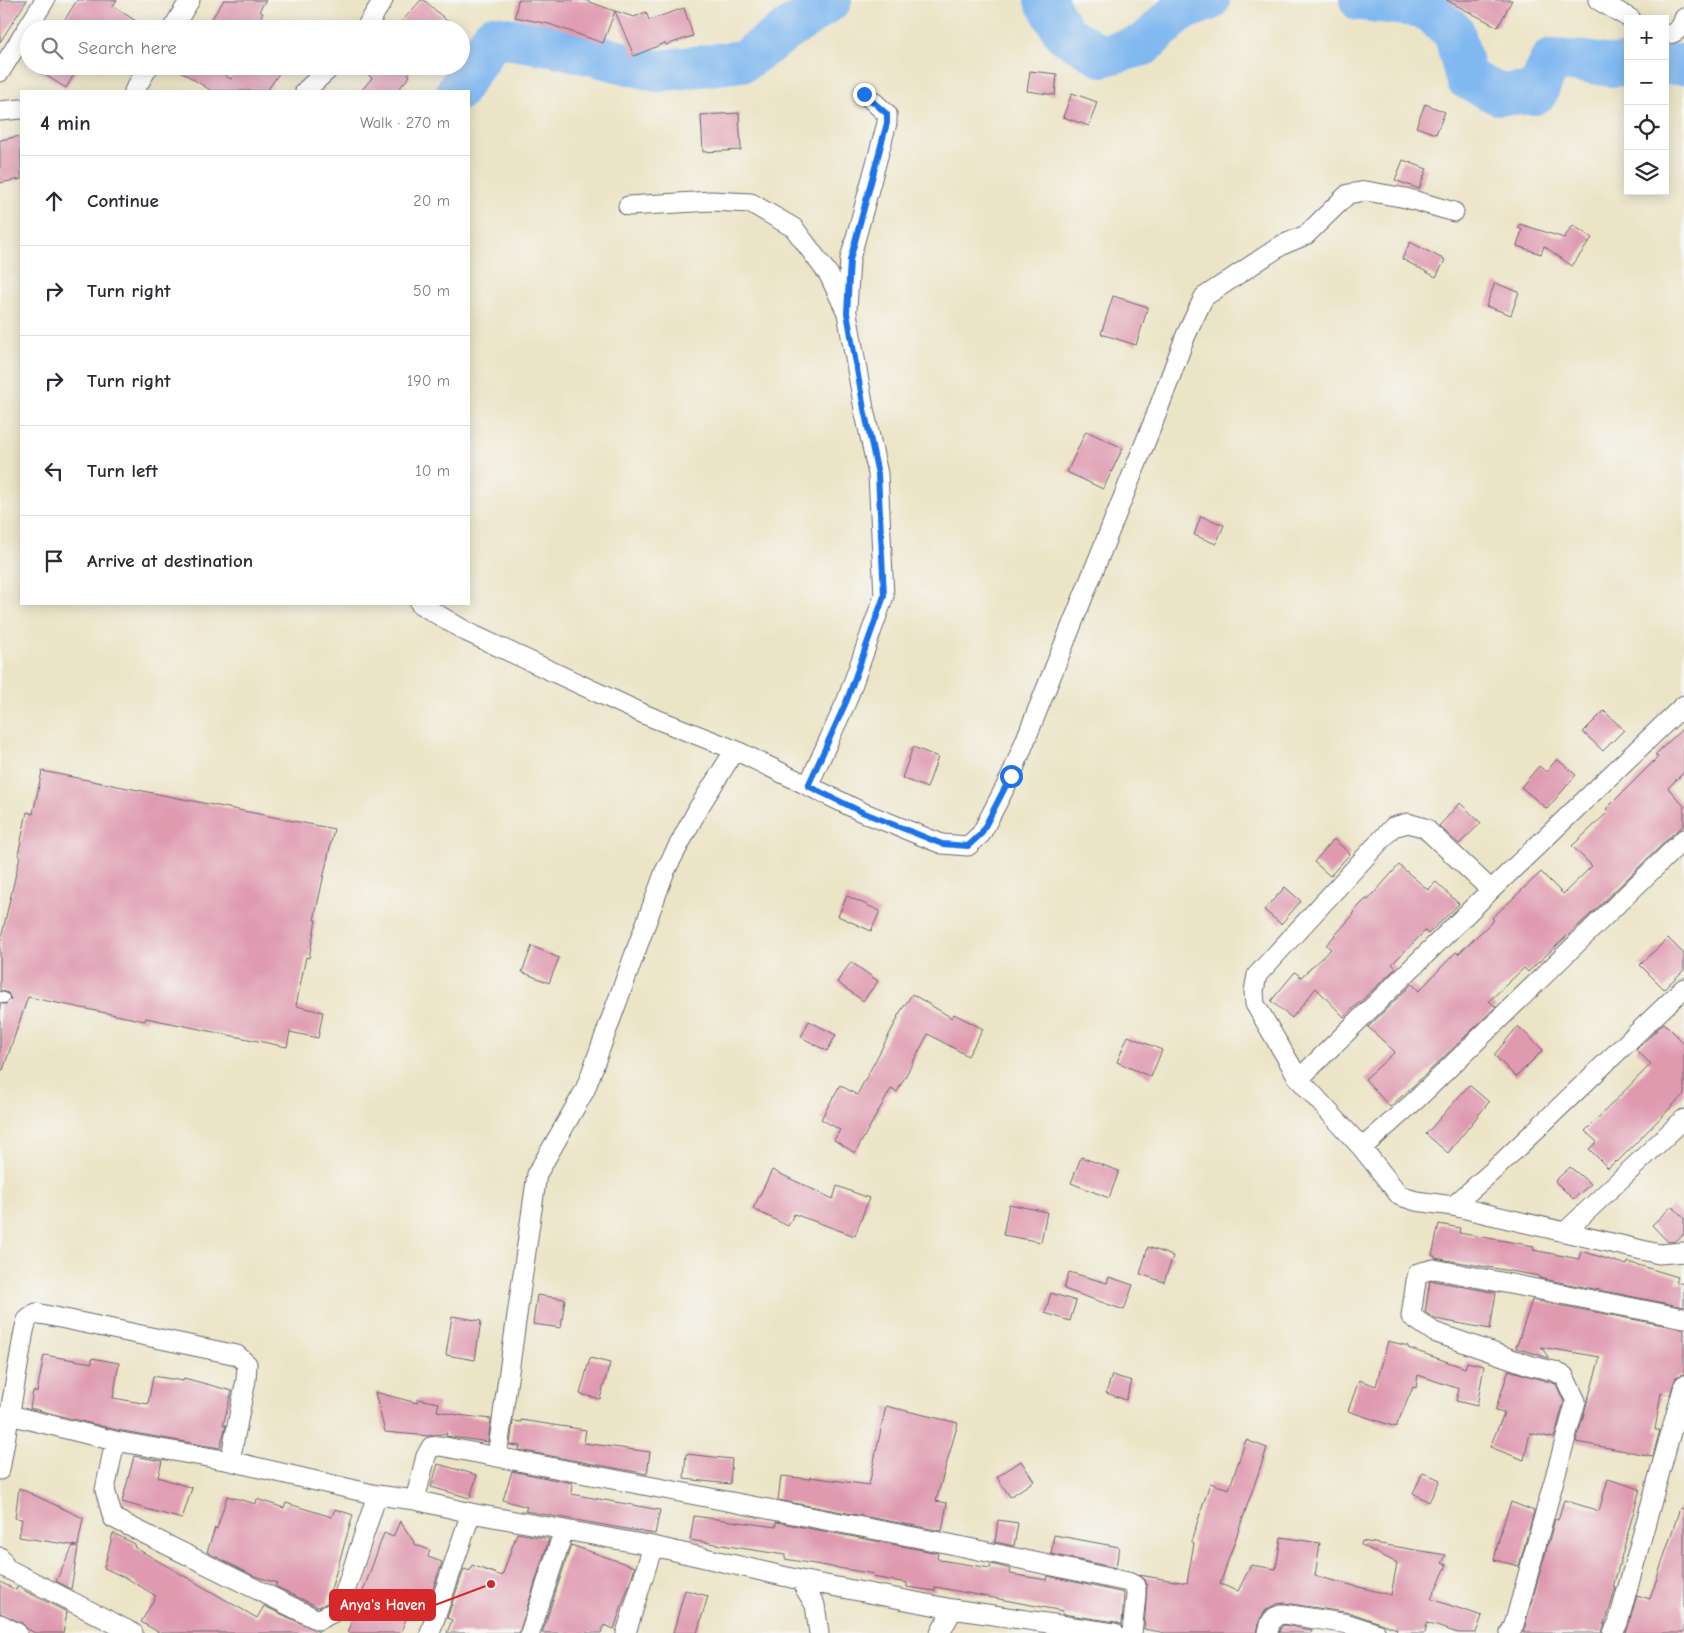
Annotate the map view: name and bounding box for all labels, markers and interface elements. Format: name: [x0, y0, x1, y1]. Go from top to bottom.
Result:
map controls: [1624, 15, 1669, 195]
button: +: [1624, 15, 1669, 60]
search box: [20, 20, 470, 75]
icon: search: [38, 34, 66, 62]
text: Search here: [78, 37, 177, 59]
button: −: [1624, 60, 1669, 105]
route end: [853, 83, 876, 106]
button: locate: [1624, 105, 1669, 150]
text: 4 min: [40, 111, 91, 135]
text: Walk · 270 m: [360, 114, 450, 132]
button: layers: [1624, 150, 1669, 195]
icon: ahead: [40, 187, 68, 215]
text: Continue: [87, 190, 159, 212]
text: 20 m: [413, 192, 450, 210]
icon: right: [40, 277, 68, 305]
text: Turn right: [87, 280, 171, 302]
text: 50 m: [413, 282, 450, 300]
icon: right: [40, 367, 68, 395]
text: Turn right: [87, 370, 171, 392]
text: 190 m: [407, 372, 450, 390]
icon: left: [40, 457, 68, 485]
text: Turn left: [87, 460, 158, 482]
text: 10 m: [415, 462, 450, 480]
icon: arrive: [40, 547, 68, 575]
text: Arrive at destination: [87, 550, 253, 572]
route start: [1000, 765, 1023, 788]
callout: Anya's Haven: [330, 1590, 435, 1620]
text: Anya's Haven: [340, 1596, 426, 1614]

